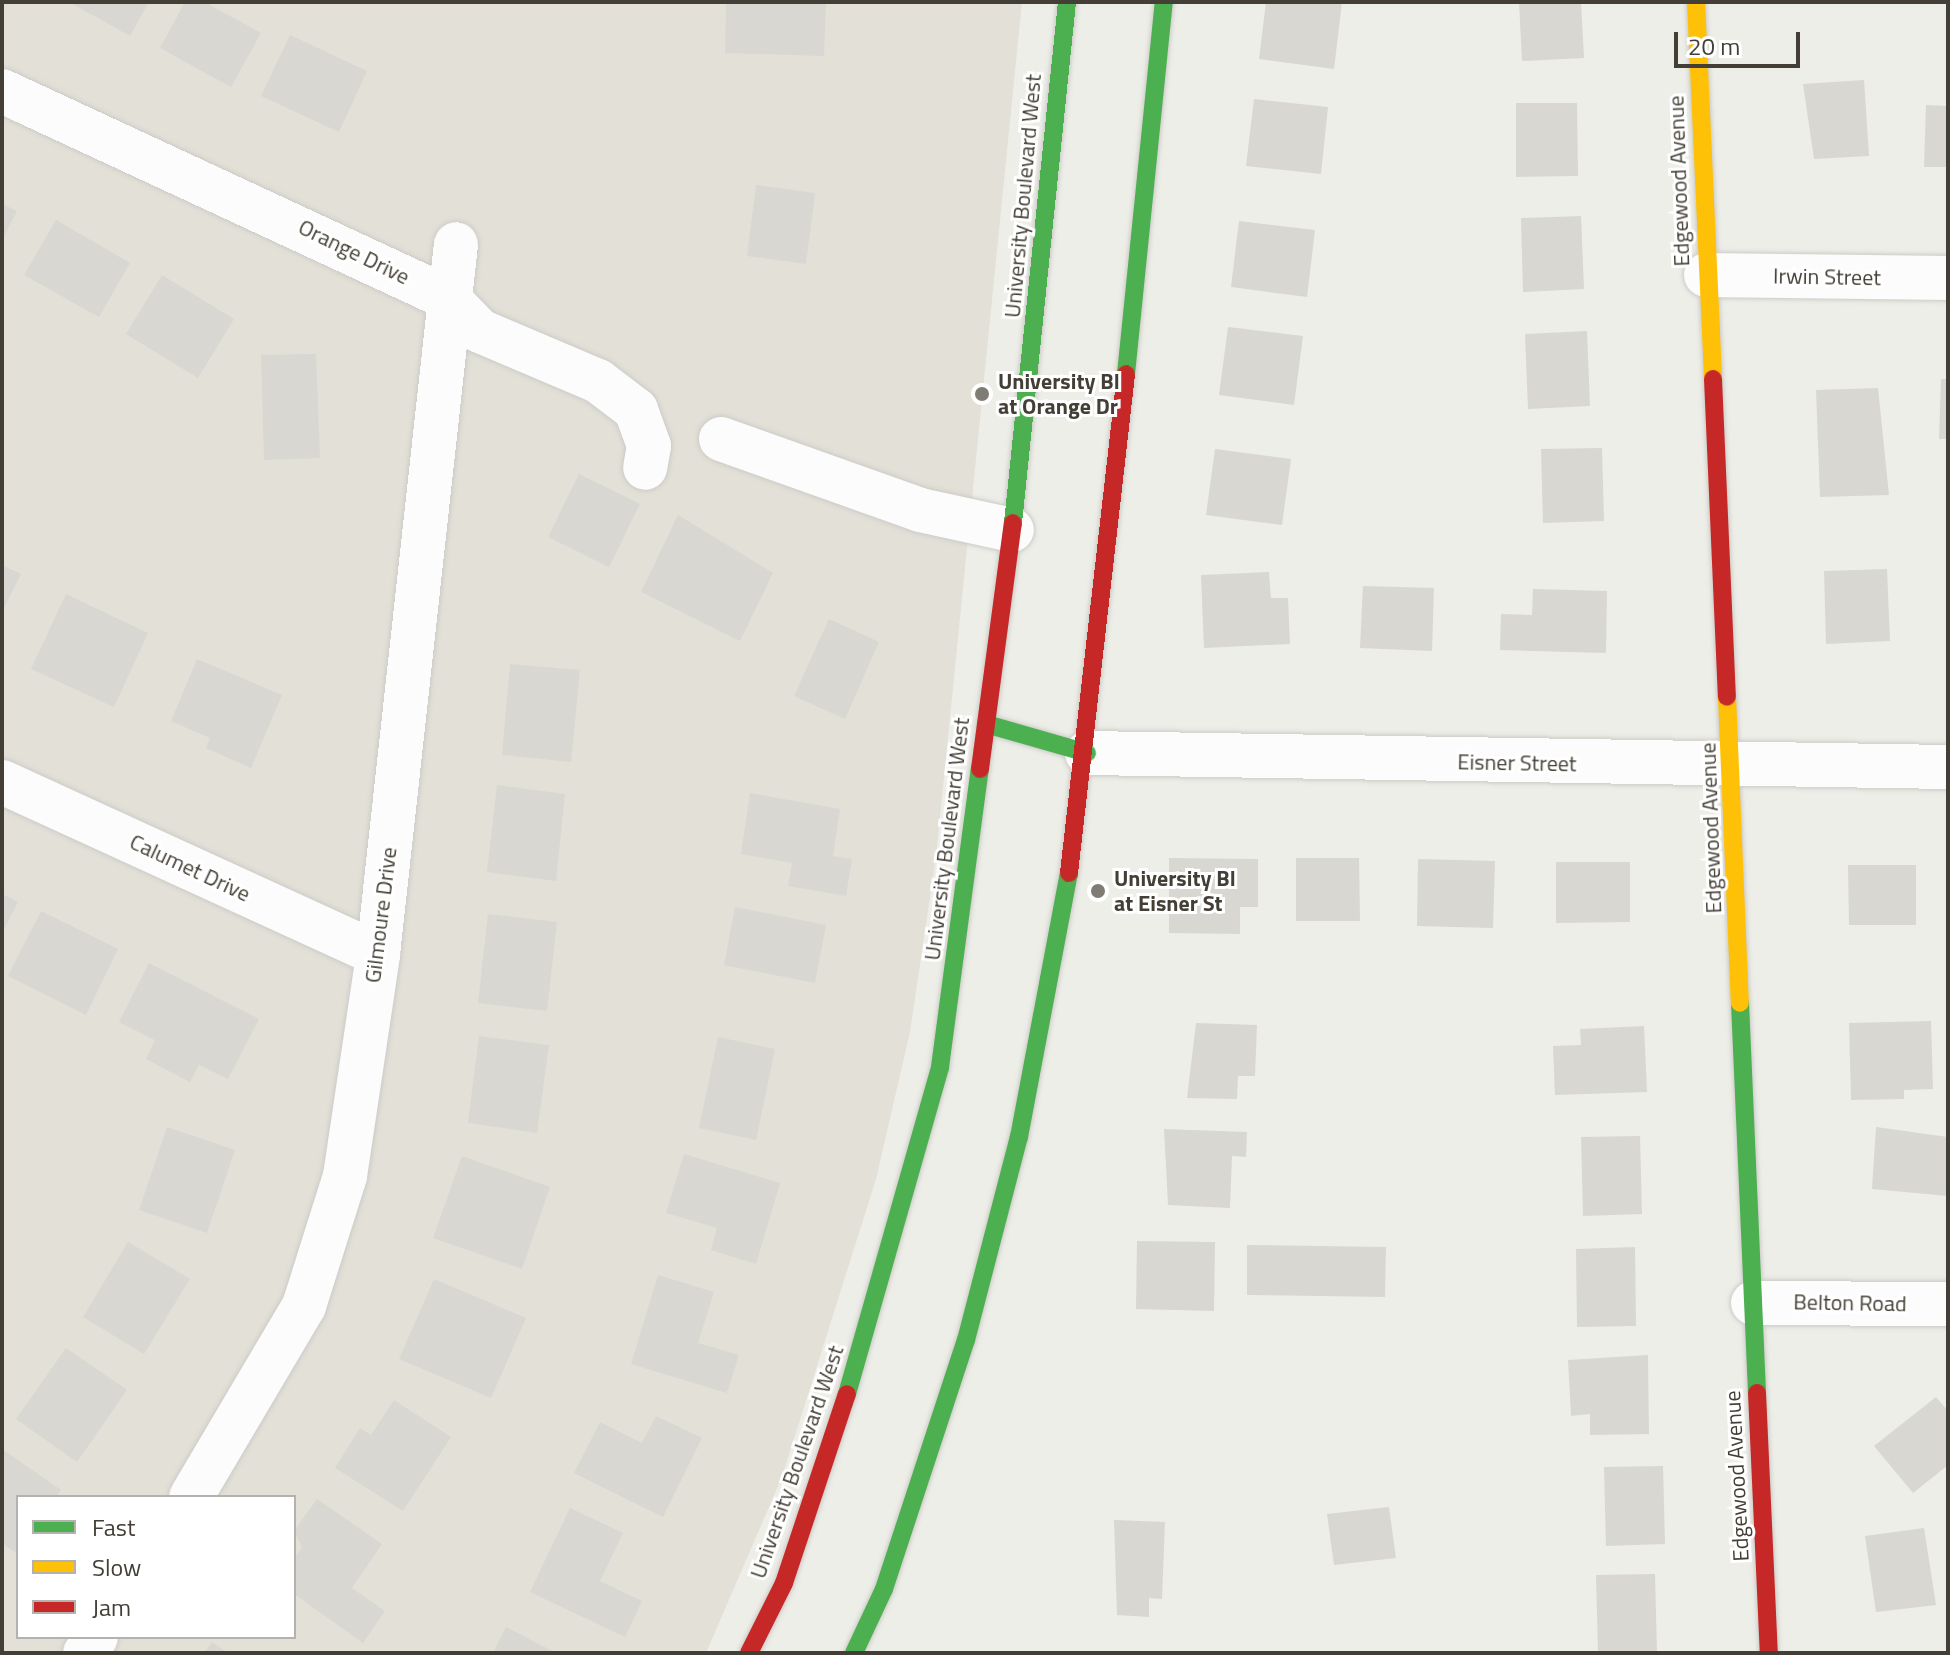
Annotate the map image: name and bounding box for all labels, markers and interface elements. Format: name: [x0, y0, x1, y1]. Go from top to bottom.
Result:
scale bar: [1678, 16, 1804, 66]
text: 20 m: [1688, 28, 1740, 64]
street label: University Boulevard West: [999, 73, 1047, 319]
street label: Edgewood Avenue: [1663, 95, 1695, 267]
street label: Orange Drive: [294, 214, 414, 290]
street label: Irwin Street: [1773, 263, 1881, 291]
place label: University Bl at Orange Dr: [998, 368, 1120, 420]
marker: University Bl at Orange Dr: [973, 385, 991, 403]
street label: University Boulevard West: [919, 716, 975, 962]
street label: Edgewood Avenue: [1695, 742, 1727, 914]
street label: Eisner Street: [1457, 749, 1577, 777]
street label: Calumet Drive: [126, 829, 254, 907]
street label: Gilmoure Drive: [360, 846, 402, 984]
place label: University Bl at Eisner St: [1114, 865, 1236, 916]
marker: University Bl at Eisner St: [1089, 882, 1107, 900]
street label: Belton Road: [1793, 1289, 1907, 1317]
street label: University Boulevard West: [745, 1342, 849, 1582]
street label: Edgewood Avenue: [1719, 1390, 1755, 1562]
legend: [16, 1495, 296, 1639]
text: Fast: [92, 1509, 135, 1545]
text: Slow: [92, 1549, 141, 1585]
text: Jam: [92, 1589, 131, 1625]

